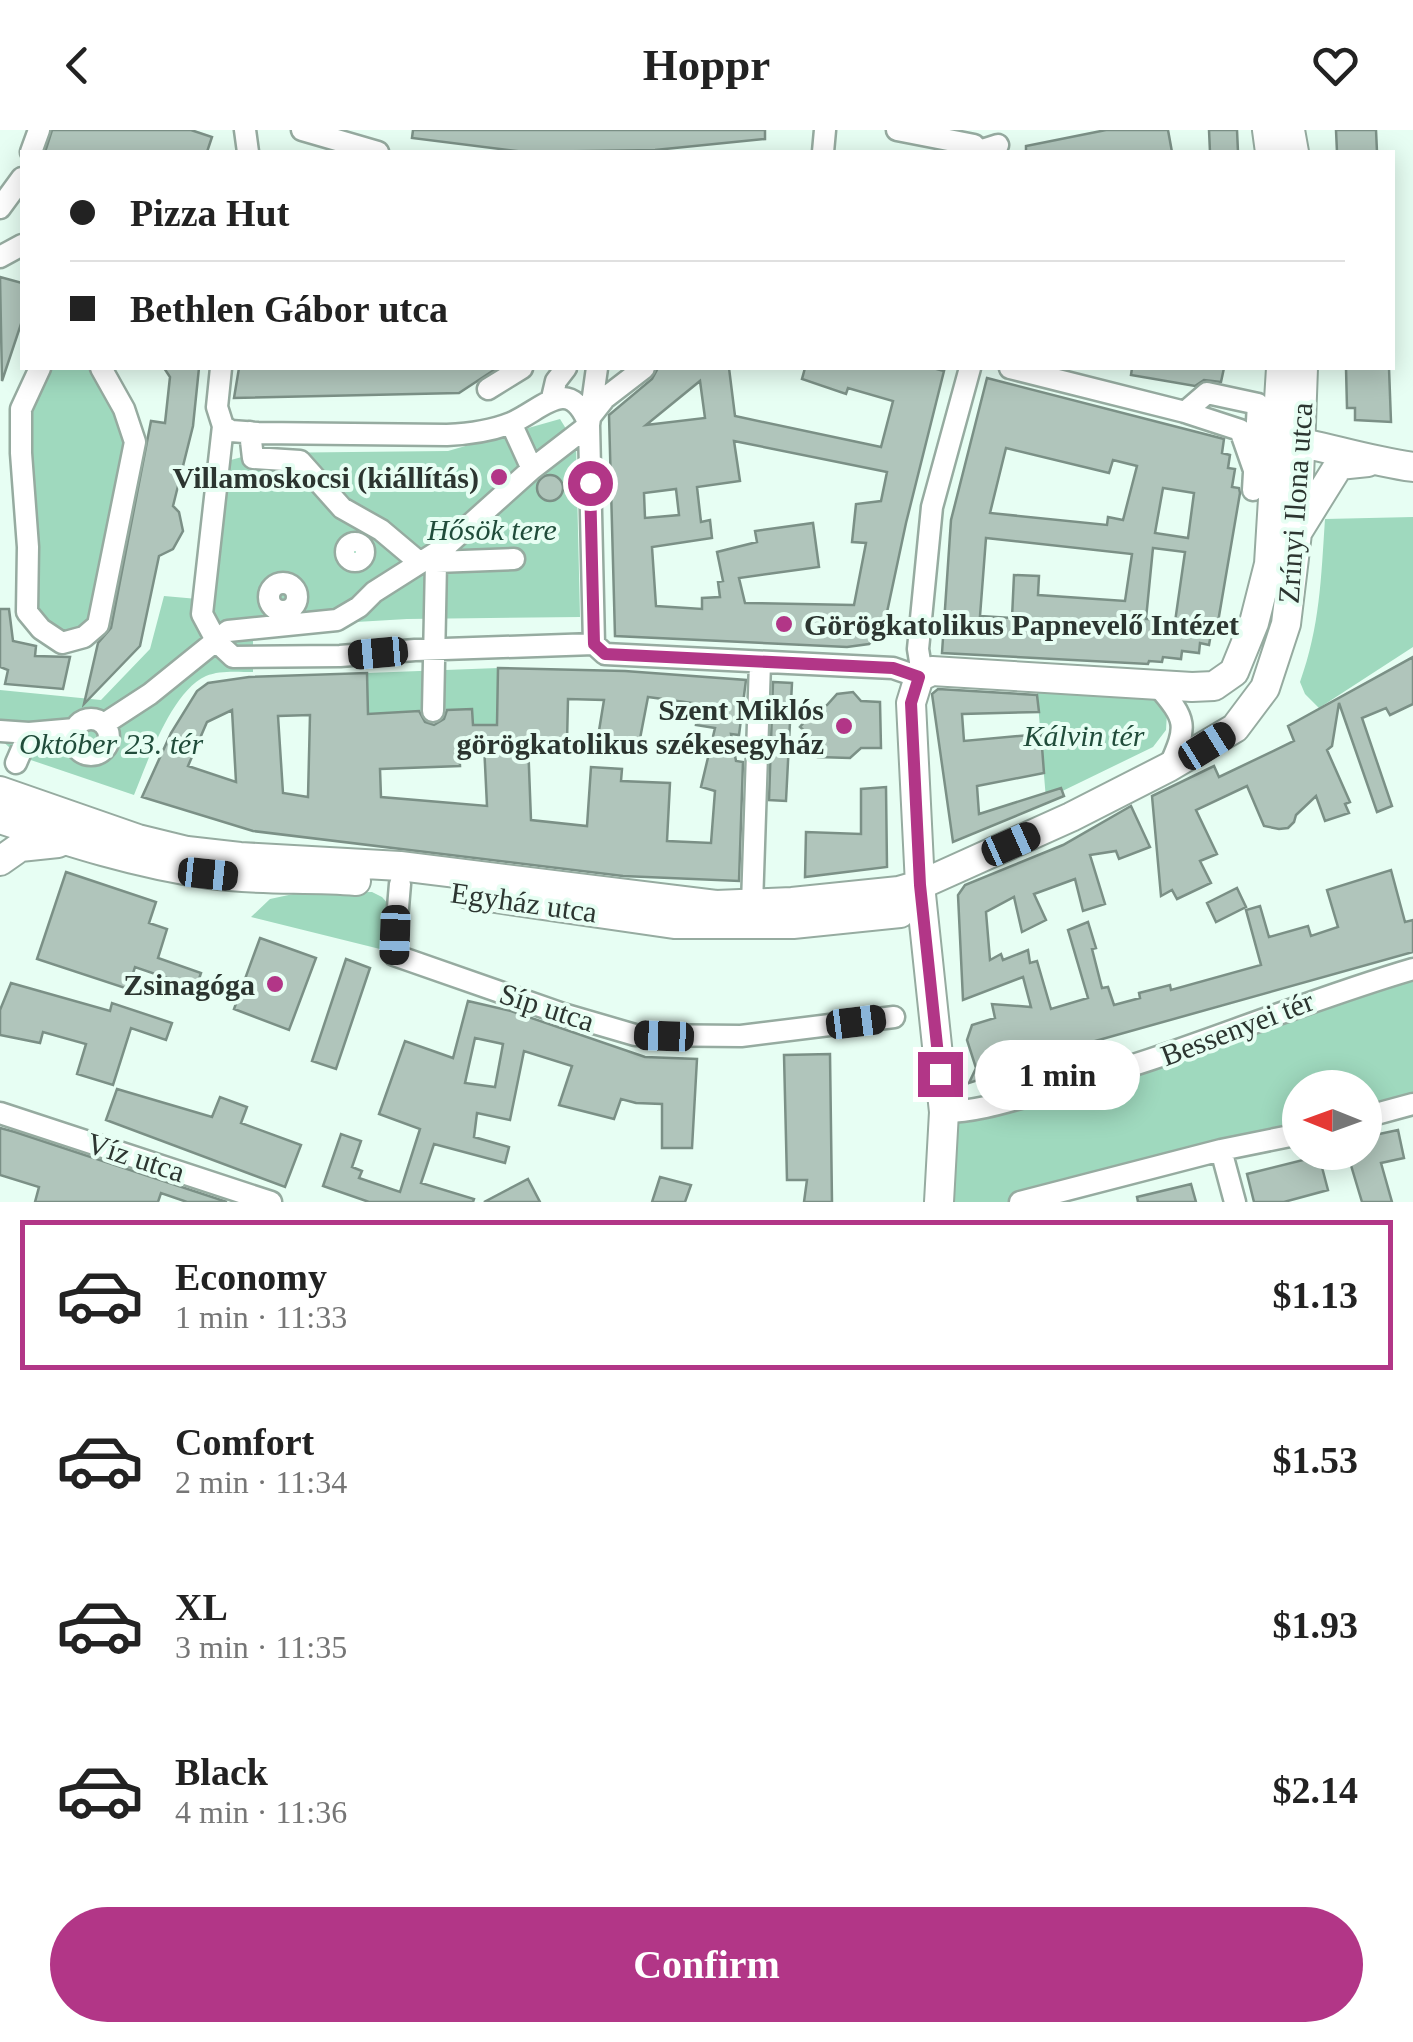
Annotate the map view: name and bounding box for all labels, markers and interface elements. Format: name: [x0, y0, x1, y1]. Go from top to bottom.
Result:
icon: back: [50, 38, 105, 93]
icon: heart: [1308, 38, 1363, 93]
text: Hoppr: [643, 40, 770, 90]
text: Pizza Hut: [130, 192, 289, 234]
text: Bethlen Gábor utca: [130, 288, 448, 330]
street label: Zrínyi Ilona utca: [1272, 401, 1318, 605]
place label: Villamoskocsi (kiállítás): [173, 461, 479, 495]
route start: [568, 461, 613, 506]
marker: Villamoskocsi (kiállítás): [488, 466, 510, 488]
park label: Hősök tere: [426, 513, 557, 546]
place label: Görögkatolikus Papnevelő Intézet: [804, 608, 1239, 641]
marker: Görögkatolikus Papnevelő Intézet: [773, 613, 795, 635]
car: [347, 635, 409, 671]
place label: Szent Miklós görögkatolikus székesegyház: [457, 693, 824, 760]
marker: Szent Miklós görögkatolikus székesegyház: [833, 715, 855, 737]
car: [1174, 717, 1240, 775]
park label: Kálvin tér: [1023, 719, 1145, 752]
park label: Október 23. tér: [19, 727, 203, 760]
car: [977, 818, 1045, 870]
car: [177, 856, 239, 892]
street label: Egyház utca: [449, 875, 599, 929]
car: [379, 904, 411, 966]
place label: Zsinagóga: [123, 968, 255, 1001]
marker: Zsinagóga: [264, 973, 286, 995]
street label: Síp utca: [496, 976, 598, 1038]
street label: Bessenyei tér: [1156, 984, 1318, 1072]
car: [824, 1003, 888, 1041]
car: [633, 1020, 695, 1052]
callout: 1 min: [975, 1039, 1140, 1109]
route end: [918, 1052, 963, 1097]
text: 1 min: [1019, 1057, 1096, 1093]
north arrow: [1282, 1070, 1382, 1170]
map controls: [1282, 1070, 1382, 1170]
street label: Víz utca: [83, 1126, 189, 1188]
icon: car: [55, 1250, 145, 1340]
text: Economy: [175, 1256, 327, 1298]
text: $1.13: [1273, 1274, 1358, 1316]
text: 1 min · 11:33: [175, 1299, 347, 1335]
icon: car: [55, 1415, 145, 1505]
text: Comfort: [175, 1421, 314, 1463]
text: $1.53: [1273, 1439, 1358, 1481]
text: 2 min · 11:34: [175, 1464, 347, 1500]
icon: car: [55, 1580, 145, 1670]
text: XL: [175, 1586, 228, 1628]
text: $1.93: [1273, 1604, 1358, 1646]
text: 3 min · 11:35: [175, 1629, 347, 1665]
icon: car: [55, 1745, 145, 1835]
text: Black: [175, 1751, 268, 1793]
text: $2.14: [1273, 1769, 1358, 1811]
text: 4 min · 11:36: [175, 1794, 347, 1830]
button: Confirm: [50, 1907, 1363, 2022]

